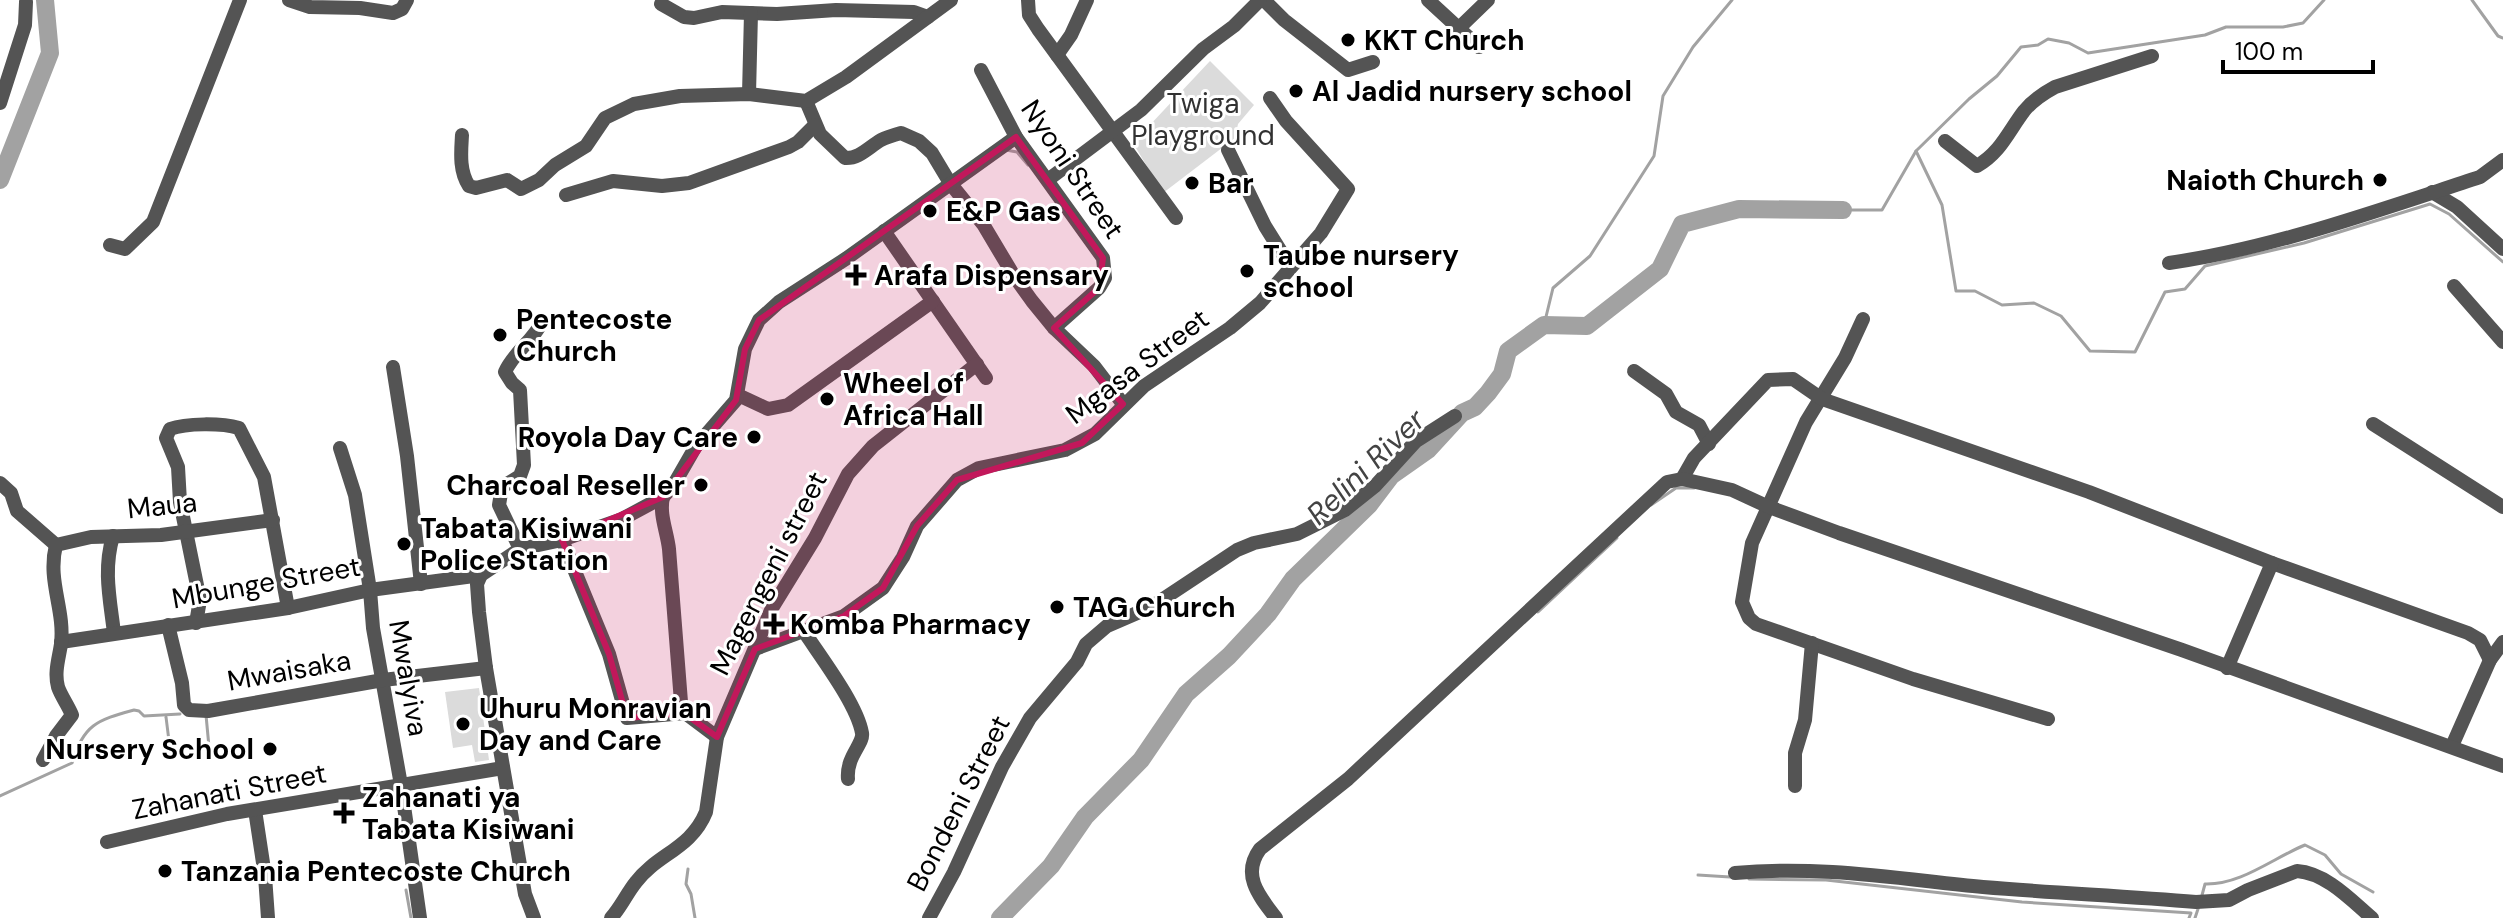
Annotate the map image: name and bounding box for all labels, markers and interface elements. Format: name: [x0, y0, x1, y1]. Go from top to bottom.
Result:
place label: KKT Church: [1364, 22, 1525, 59]
scale bar: [2223, 24, 2373, 74]
marker: KKT Church: [1339, 31, 1357, 49]
text: 100 m: [2235, 36, 2303, 67]
place label: Al Jadid nursery school: [1312, 73, 1632, 110]
marker: Al Jadid nursery school: [1287, 82, 1305, 100]
park label: Twiga Playground: [1131, 85, 1275, 154]
street label: Nyoni Street: [1013, 93, 1133, 246]
place label: Naioth Church: [2166, 162, 2364, 199]
place label: Bar: [1208, 165, 1254, 202]
marker: Naioth Church: [2371, 171, 2389, 189]
marker: Bar: [1183, 174, 1201, 192]
place label: E&P Gas: [946, 193, 1061, 230]
marker: E&P Gas: [921, 202, 939, 220]
place label: Taube nursery school: [1263, 237, 1459, 306]
place label: Arafa Dispensary: [874, 257, 1109, 294]
marker: Taube nursery school: [1238, 262, 1256, 280]
marker: Arafa Dispensary: [845, 264, 867, 286]
street label: Mgasa Street: [1058, 300, 1217, 432]
place label: Pentecoste Church: [516, 301, 672, 370]
marker: Pentecoste Church: [491, 326, 509, 344]
place label: Wheel of Africa Hall: [843, 365, 984, 434]
marker: Wheel of Africa Hall: [818, 390, 836, 408]
water label: Relini River: [1298, 400, 1434, 533]
place label: Royola Day Care: [518, 419, 738, 456]
marker: Royola Day Care: [745, 428, 763, 446]
street label: Magengeni street: [701, 465, 836, 681]
place label: Charcoal Reseller: [446, 467, 685, 504]
marker: Charcoal Reseller: [692, 476, 710, 494]
street label: Maua: [125, 483, 199, 528]
place label: Tabata Kisiwani Police Station: [420, 510, 633, 579]
marker: Tabata Kisiwani Police Station: [395, 535, 413, 553]
street label: Mbunge Street: [169, 548, 363, 617]
place label: TAG Church: [1073, 589, 1236, 626]
marker: TAG Church: [1048, 598, 1066, 616]
place label: Komba Pharmacy: [790, 606, 1031, 643]
marker: Komba Pharmacy: [765, 615, 783, 633]
street label: Mwalyiva: [380, 617, 437, 739]
street label: Mwaisaka: [224, 641, 354, 700]
place label: Uhuru Monravian Day and Care: [479, 690, 712, 759]
street label: Bondeni Street: [898, 709, 1019, 897]
marker: Uhuru Monravian Day and Care: [454, 715, 472, 733]
place label: Nursery School: [45, 731, 254, 768]
marker: Nursery School: [261, 740, 279, 758]
street label: Zahanati Street: [129, 755, 329, 828]
place label: Zahanati ya Tabata Kisiwani: [362, 779, 575, 848]
marker: Zahanati ya Tabata Kisiwani: [333, 802, 355, 824]
place label: Tanzania Pentecoste Church: [181, 853, 571, 890]
marker: Tanzania Pentecoste Church: [156, 862, 174, 880]

